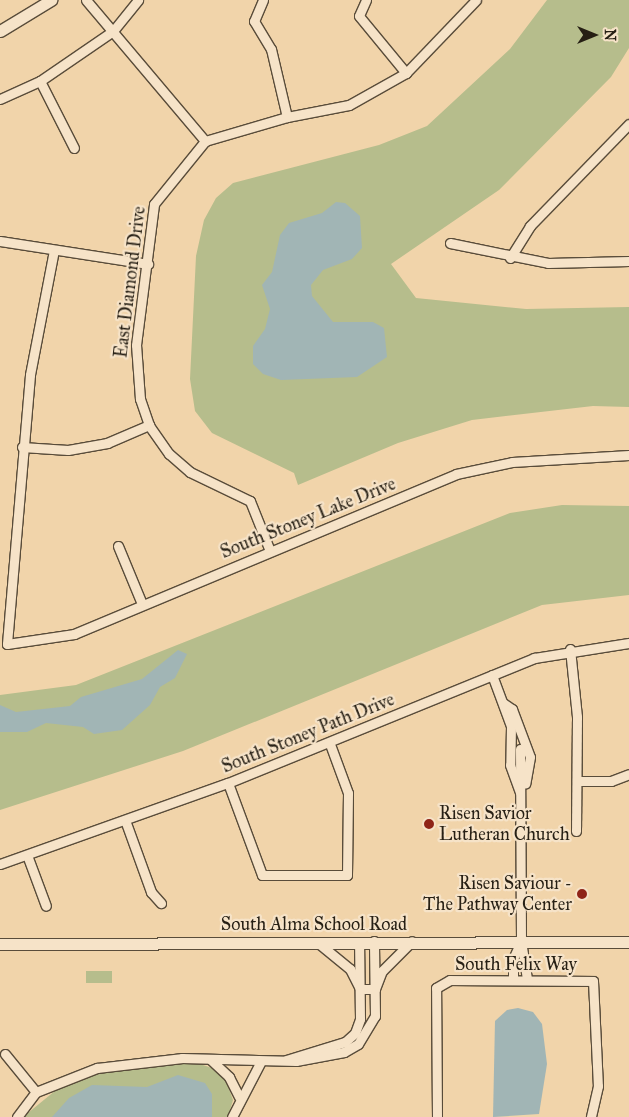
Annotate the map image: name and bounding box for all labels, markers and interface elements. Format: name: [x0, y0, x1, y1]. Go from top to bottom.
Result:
north arrow: [569, 10, 619, 60]
text: N: [601, 29, 618, 41]
street label: East Diamond Drive: [110, 205, 150, 359]
street label: South Stoney Lake Drive: [217, 473, 399, 563]
street label: South Stoney Path Drive: [219, 688, 397, 778]
place label: Risen Savior Lutheran Church: [439, 803, 570, 846]
marker: Risen Savior Lutheran Church: [423, 818, 435, 830]
place label: Risen Saviour - The Pathway Center: [423, 873, 572, 916]
marker: Risen Saviour - The Pathway Center: [576, 888, 588, 900]
street label: South Alma School Road: [221, 913, 407, 935]
street label: South Felix Way: [455, 953, 577, 975]

